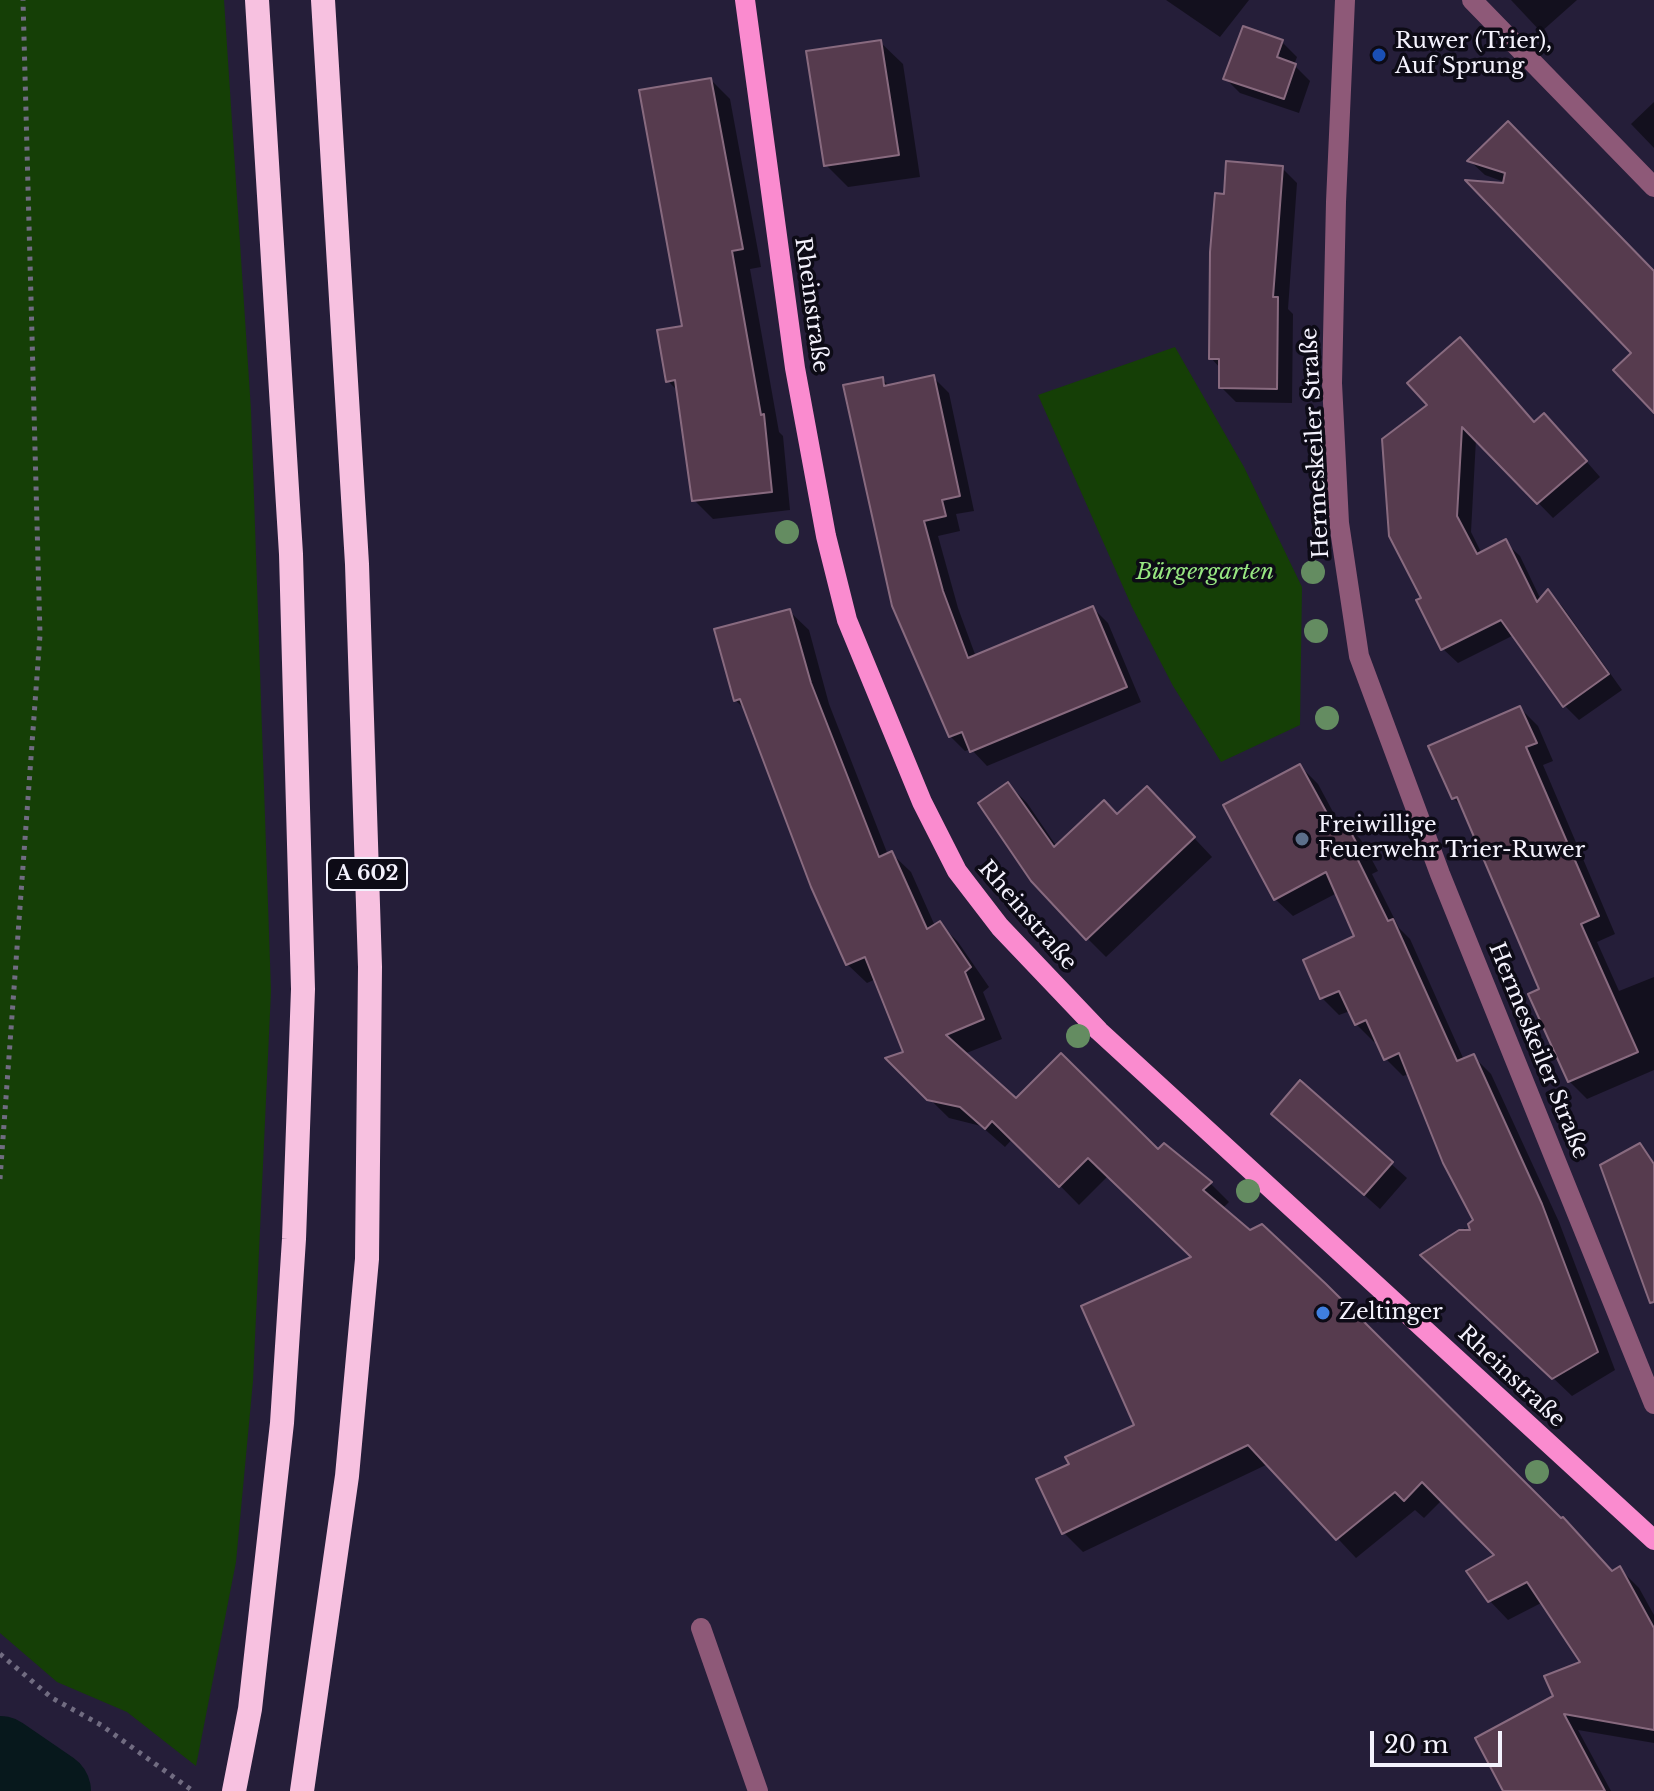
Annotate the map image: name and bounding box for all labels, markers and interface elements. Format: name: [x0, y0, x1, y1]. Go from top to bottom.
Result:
place label: Ruwer (Trier), Auf Sprung: [1395, 29, 1552, 80]
marker: Ruwer (Trier), Auf Sprung: [1370, 46, 1388, 64]
street label: Rheinstraße: [788, 236, 834, 374]
street label: Hermeskeiler Straße: [1297, 327, 1335, 559]
park label: Bürgergarten: [1136, 560, 1274, 586]
place label: Freiwillige Feuerwehr Trier-Ruwer: [1318, 813, 1585, 864]
marker: Freiwillige Feuerwehr Trier-Ruwer: [1293, 830, 1311, 848]
street label: Rheinstraße: [972, 856, 1082, 976]
road number: A 602: [327, 858, 407, 890]
street label: Hermeskeiler Straße: [1482, 939, 1594, 1163]
place label: Zeltinger: [1339, 1300, 1443, 1326]
marker: Zeltinger: [1314, 1304, 1332, 1322]
street label: Rheinstraße: [1452, 1321, 1570, 1433]
scale bar: [1374, 1715, 1506, 1765]
text: 20 m: [1384, 1730, 1449, 1759]

